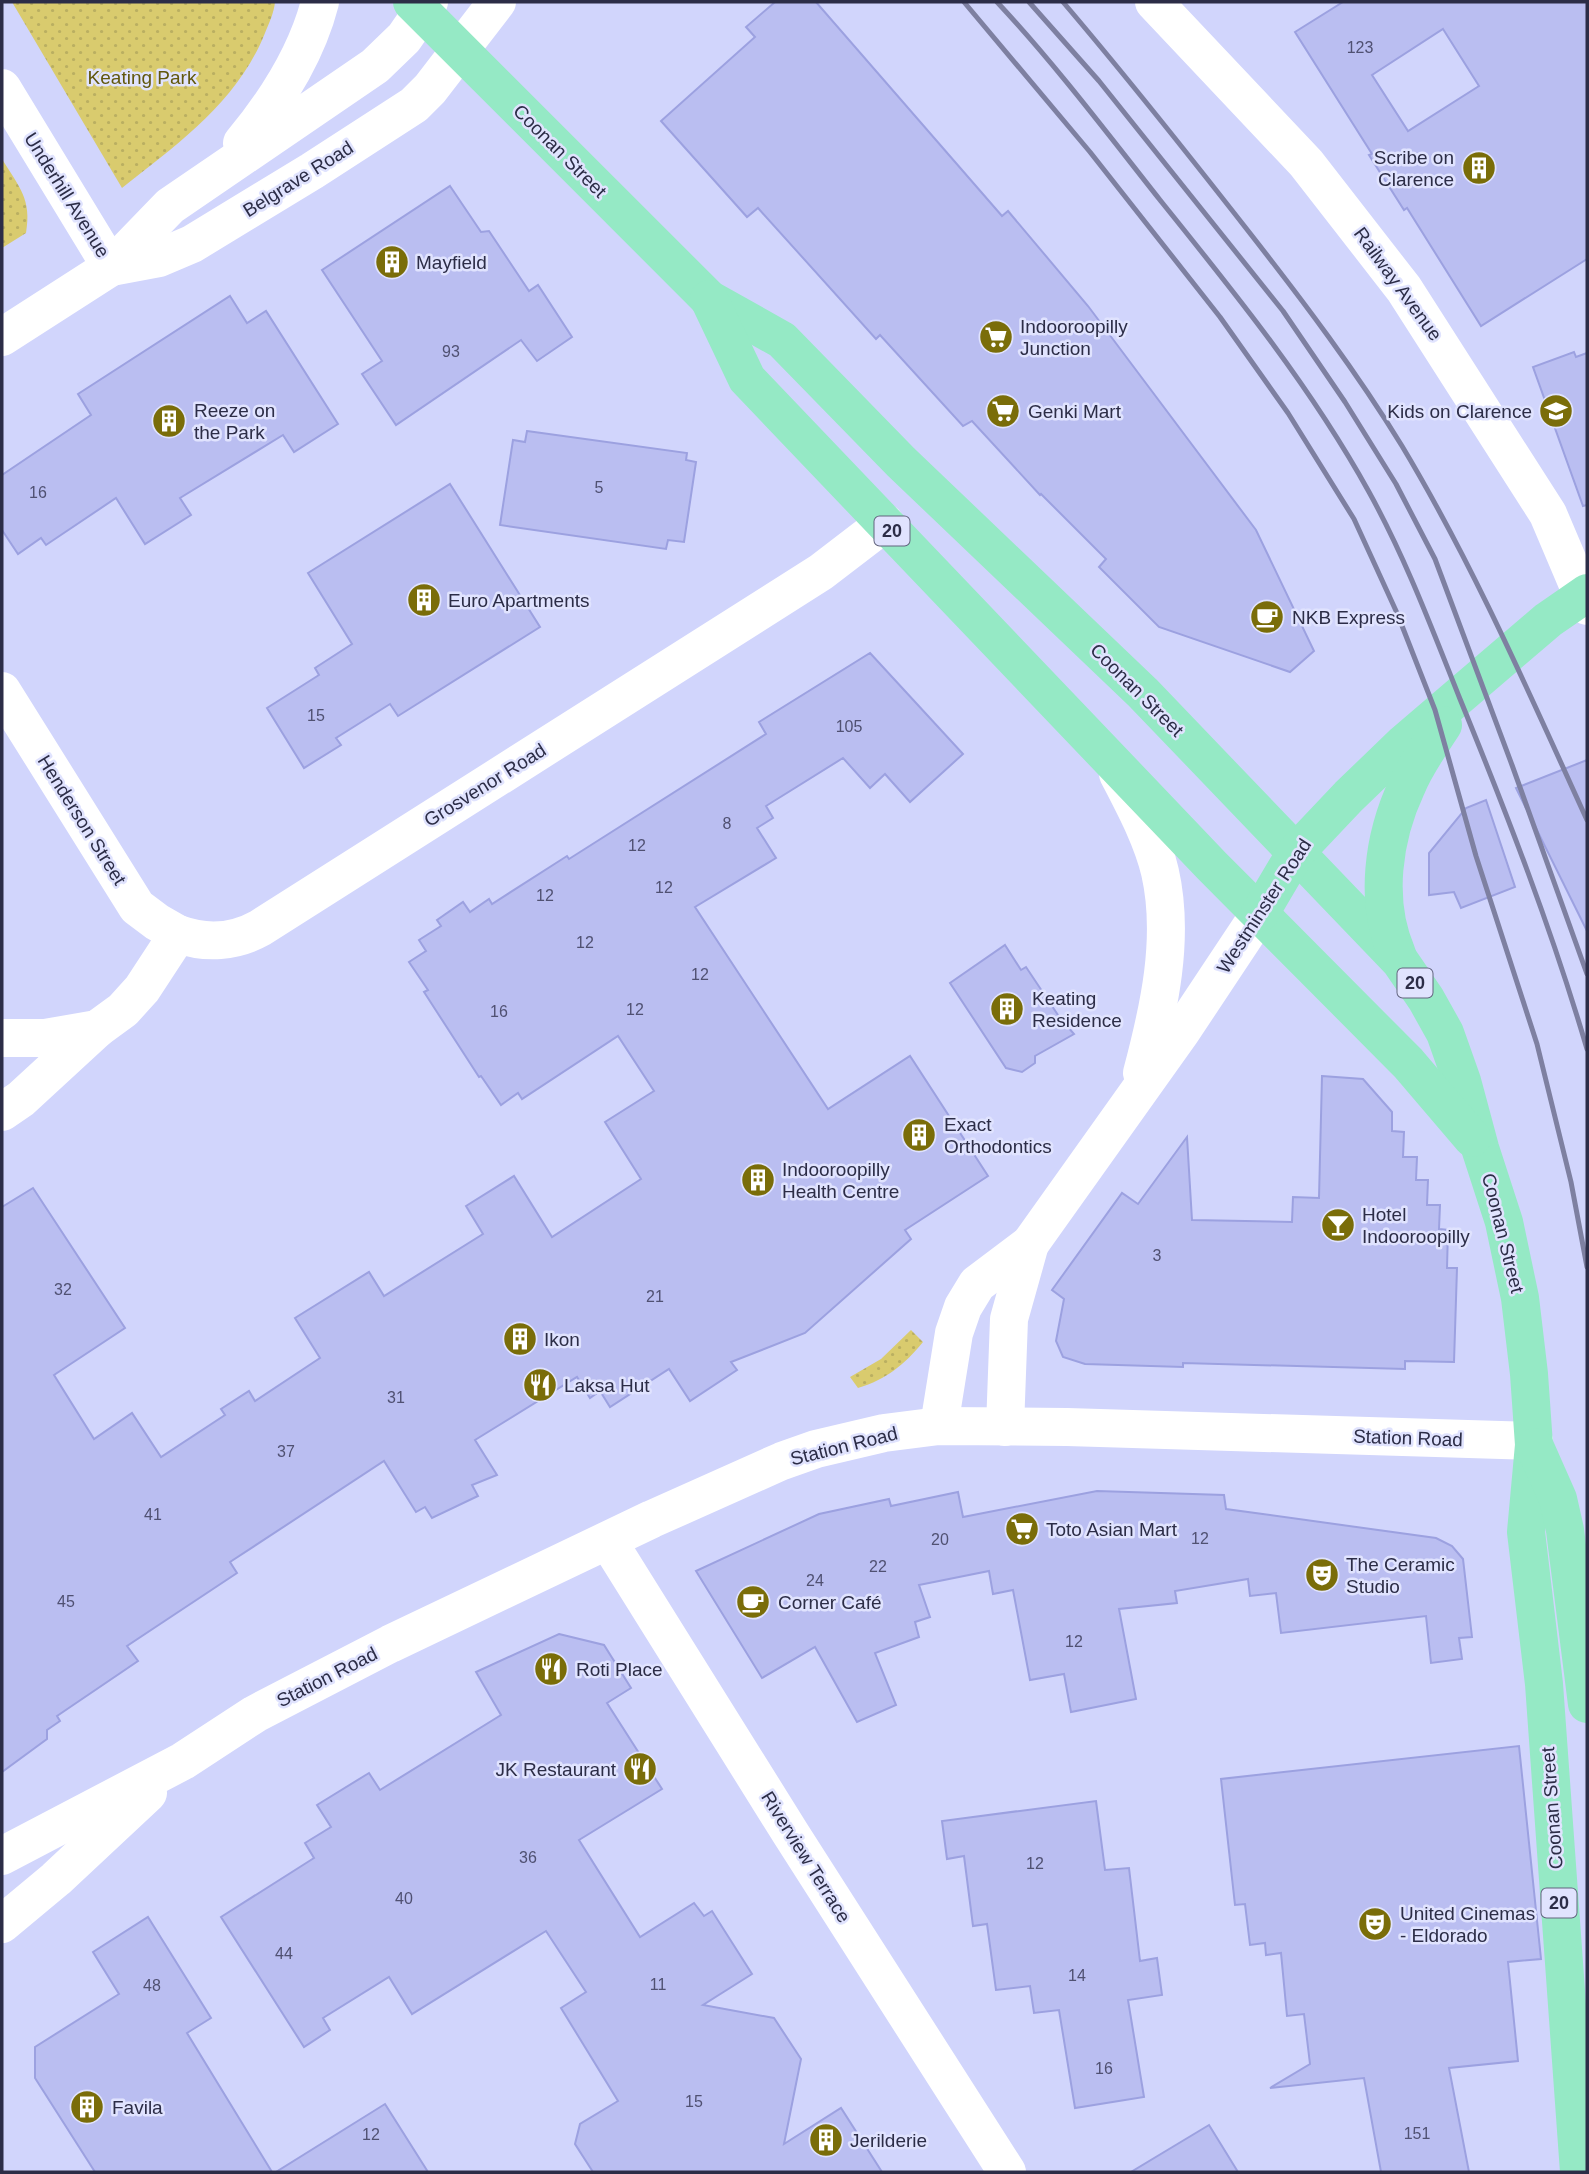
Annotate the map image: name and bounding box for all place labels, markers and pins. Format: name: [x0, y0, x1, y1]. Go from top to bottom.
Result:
place label: Scribe on Clarence: [1374, 147, 1454, 190]
building icon: Scribe on Clarence: [1460, 149, 1498, 187]
building icon: Mayfield: [373, 243, 411, 281]
place label: Mayfield: [416, 252, 487, 273]
place label: Indooroopilly Junction: [1020, 316, 1128, 359]
supermarket icon: Indooroopilly Junction: [977, 318, 1015, 356]
supermarket icon: Genki Mart: [984, 392, 1022, 430]
school or university icon: Kids on Clarence: [1537, 392, 1575, 430]
place label: Reeze on the Park: [194, 400, 275, 443]
place label: Genki Mart: [1028, 401, 1122, 422]
place label: Kids on Clarence: [1387, 401, 1532, 422]
building icon: Reeze on the Park: [150, 402, 188, 440]
building icon: Euro Apartments: [405, 581, 443, 619]
place label: Euro Apartments: [448, 590, 590, 611]
cafe icon: NKB Express: [1248, 598, 1286, 636]
place label: NKB Express: [1292, 607, 1405, 628]
place label: Keating Residence: [1032, 988, 1122, 1031]
building icon: Keating Residence: [988, 990, 1026, 1028]
place label: Exact Orthodontics: [944, 1114, 1052, 1157]
building icon: Exact Orthodontics: [900, 1116, 938, 1154]
place label: Indooroopilly Health Centre: [782, 1159, 899, 1202]
building icon: Indooroopilly Health Centre: [739, 1161, 777, 1199]
place label: Hotel Indooroopilly: [1362, 1204, 1470, 1247]
bar icon: Hotel Indooroopilly: [1319, 1206, 1357, 1244]
building icon: Ikon: [501, 1320, 539, 1358]
place label: Ikon: [544, 1329, 580, 1350]
restaurant icon: Laksa Hut: [521, 1366, 559, 1404]
place label: Laksa Hut: [564, 1375, 650, 1396]
supermarket icon: Toto Asian Mart: [1003, 1510, 1041, 1548]
place label: Toto Asian Mart: [1046, 1519, 1178, 1540]
place label: The Ceramic Studio: [1346, 1554, 1455, 1597]
theatre icon: The Ceramic Studio: [1303, 1556, 1341, 1594]
cafe icon: Corner Café: [734, 1583, 772, 1621]
place label: Corner Café: [778, 1592, 882, 1613]
restaurant icon: Roti Place: [532, 1650, 570, 1688]
place label: Roti Place: [576, 1659, 663, 1680]
restaurant icon: JK Restaurant: [621, 1750, 659, 1788]
place label: JK Restaurant: [496, 1759, 617, 1780]
place label: United Cinemas - Eldorado: [1400, 1903, 1535, 1946]
theatre icon: United Cinemas - Eldorado: [1356, 1905, 1394, 1943]
building icon: Favila: [68, 2088, 106, 2126]
place label: Favila: [112, 2097, 163, 2118]
building icon: Jerilderie: [807, 2121, 845, 2159]
place label: Jerilderie: [850, 2130, 927, 2151]

